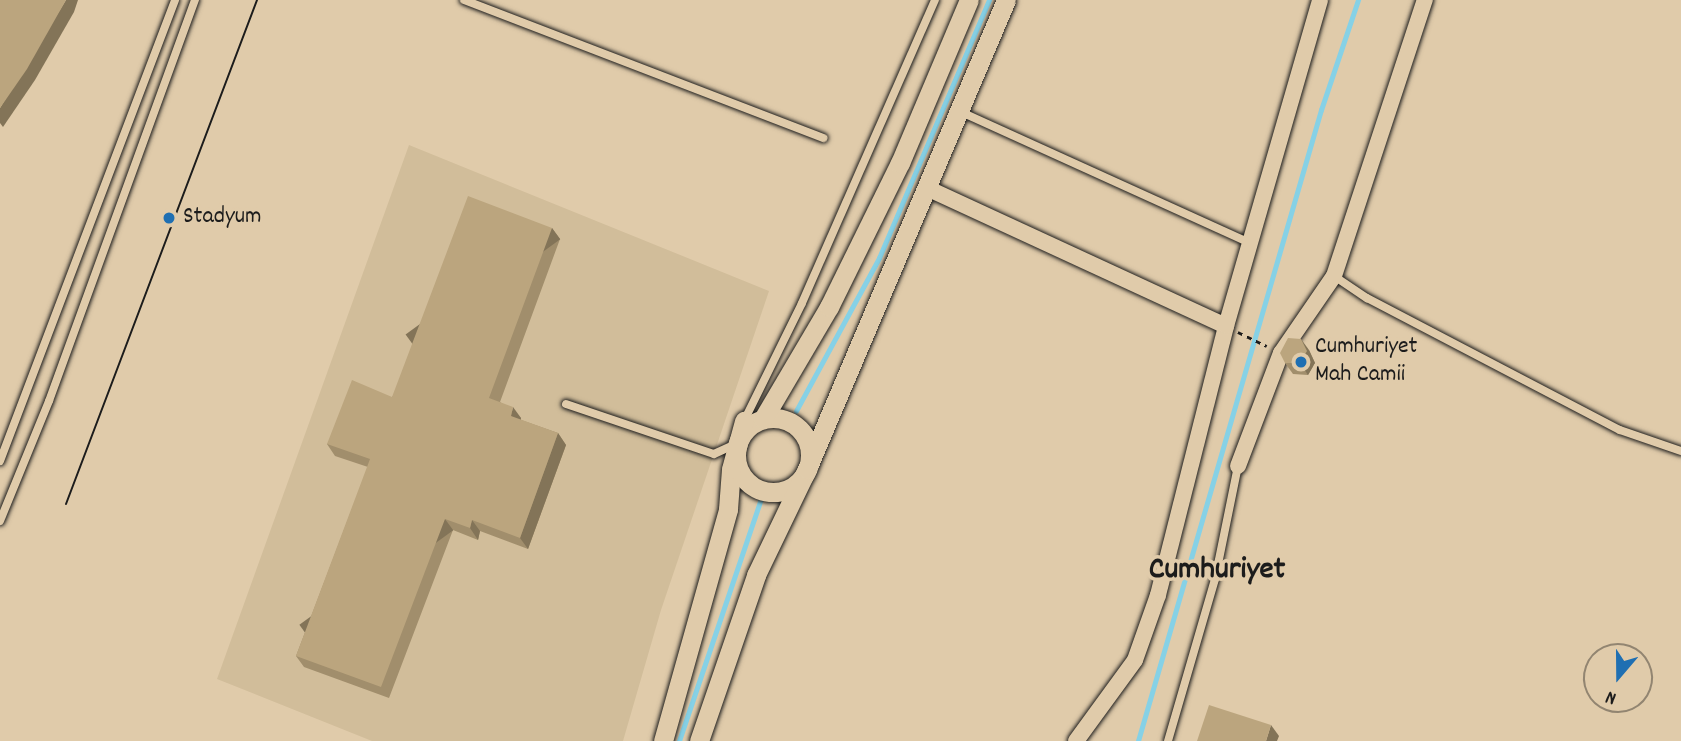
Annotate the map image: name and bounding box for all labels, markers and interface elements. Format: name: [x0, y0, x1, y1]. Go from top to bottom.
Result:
place label: Stadyum: [183, 204, 262, 232]
marker: Stadyum: [161, 210, 177, 226]
place label: Cumhuriyet Mah Camii: [1315, 334, 1417, 390]
marker: Cumhuriyet Mah Camii: [1293, 354, 1309, 370]
district label: Cumhuriyet: [1149, 552, 1285, 590]
north arrow: [1583, 643, 1653, 713]
text: N: [1602, 682, 1620, 711]

